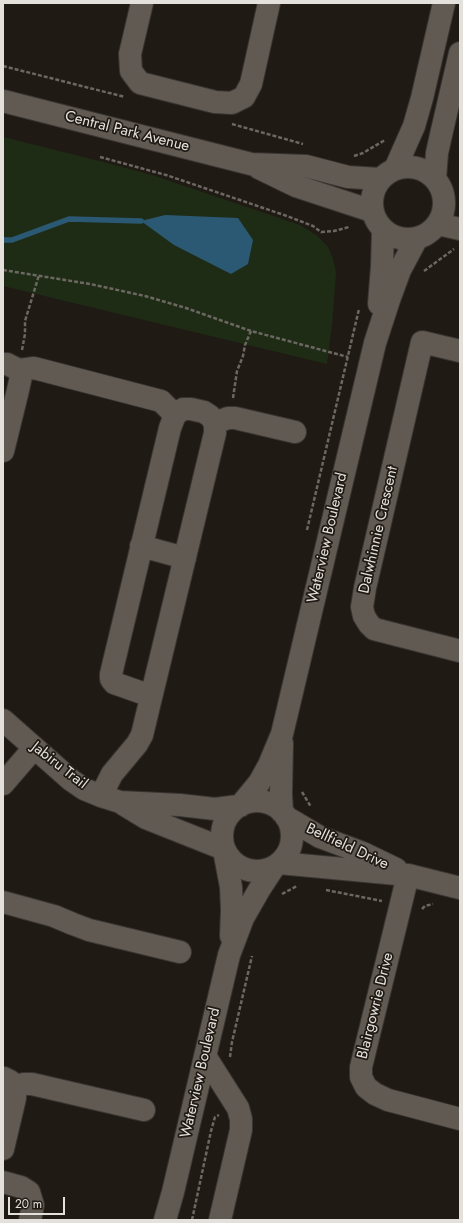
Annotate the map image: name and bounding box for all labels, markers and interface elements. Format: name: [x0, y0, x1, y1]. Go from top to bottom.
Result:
street label: Central Park Avenue: [63, 108, 191, 156]
street label: Dalwhinnie Crescent: [356, 465, 402, 595]
street label: Waterview Boulevard: [304, 471, 352, 605]
street label: Jabiru Trail: [27, 739, 91, 793]
street label: Bellfield Drive: [303, 820, 391, 874]
street label: Blairgowrie Drive: [354, 951, 398, 1061]
street label: Waterview Boulevard: [177, 1006, 225, 1140]
scale bar: [10, 1189, 67, 1215]
text: 20 m: [15, 1195, 42, 1213]

